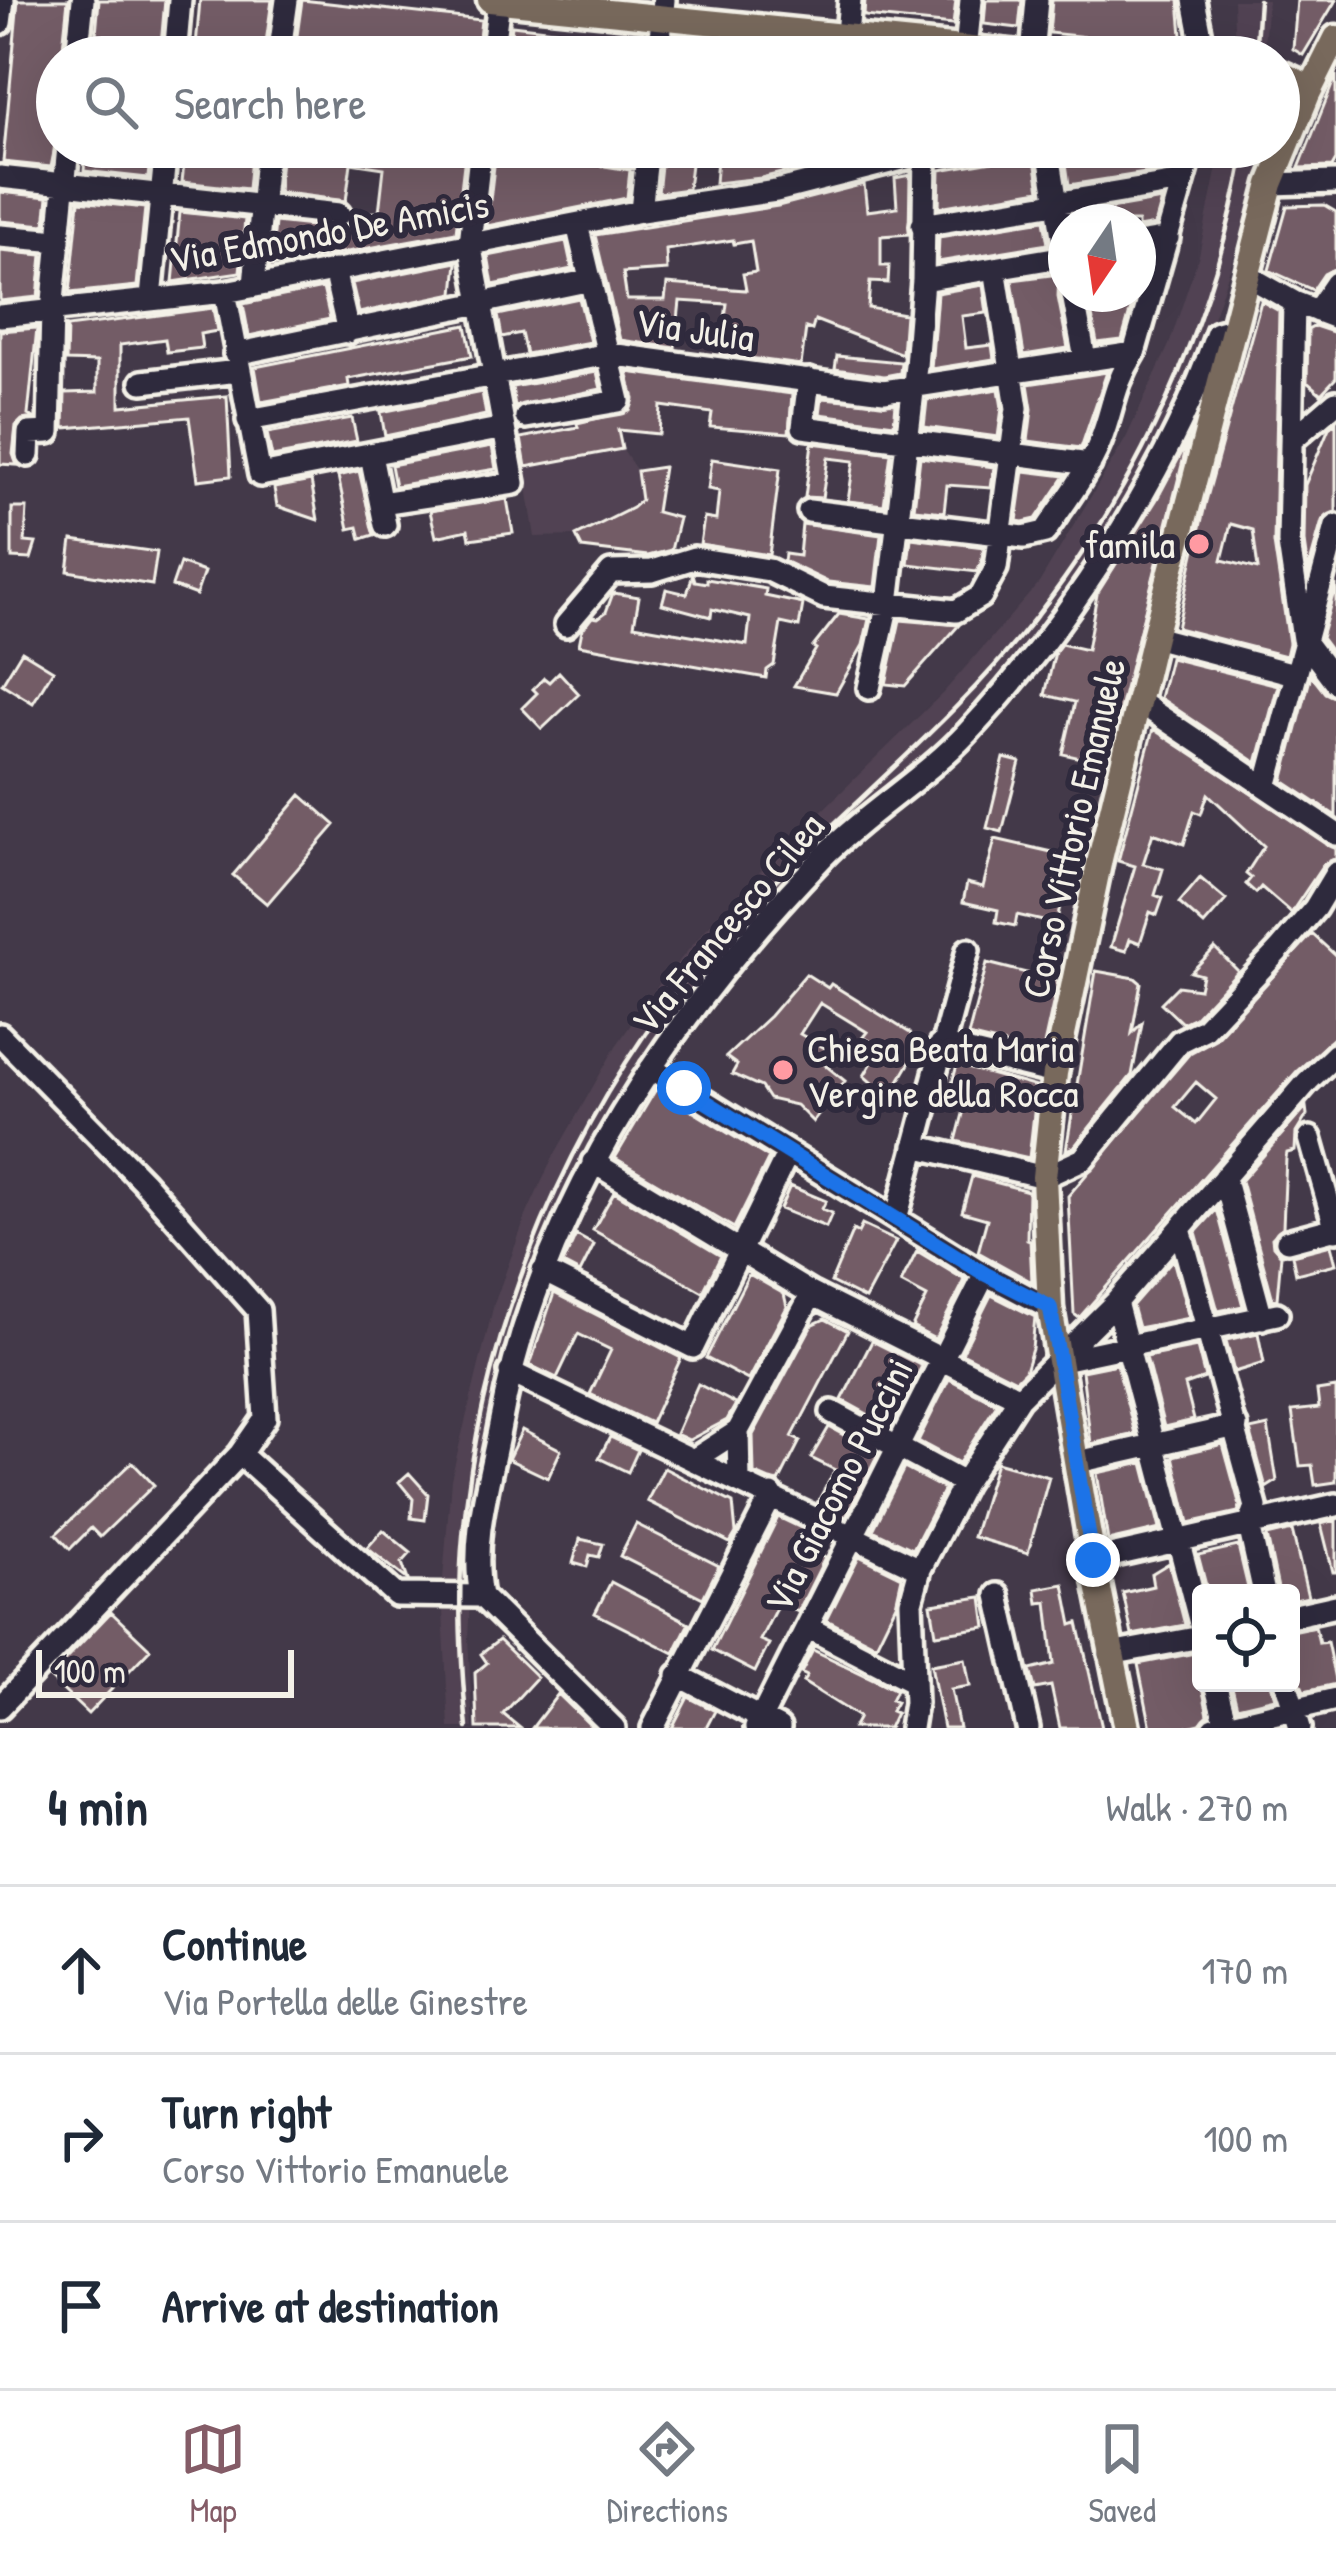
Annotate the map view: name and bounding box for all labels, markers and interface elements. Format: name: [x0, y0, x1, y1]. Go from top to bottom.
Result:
search box: [36, 36, 1300, 168]
icon: search: [78, 69, 144, 135]
text: Search here: [174, 72, 366, 133]
street label: Via Edmondo De Amicis: [165, 176, 493, 285]
north arrow: [1048, 204, 1156, 312]
street label: Via Julia: [632, 294, 758, 363]
place label: famila: [1085, 517, 1175, 570]
marker: famila: [1186, 531, 1212, 557]
street label: Corso Vittorio Emanuele: [1008, 653, 1137, 1003]
street label: Via Francesco Cilea: [618, 801, 835, 1045]
place label: Chiesa Beata Maria Vergine della Rocca: [807, 1021, 1078, 1119]
marker: Chiesa Beata Maria Vergine della Rocca: [770, 1057, 796, 1083]
route start: [657, 1061, 711, 1115]
street label: Via Giacomo Puccini: [751, 1348, 925, 1621]
route end: [1066, 1533, 1120, 1587]
map controls: [1192, 1584, 1300, 1692]
button: locate: [1192, 1584, 1300, 1692]
scale bar: [36, 1644, 294, 1697]
text: 100 m: [54, 1649, 126, 1693]
text: 4 min: [48, 1772, 148, 1841]
text: Walk · 270 m: [1106, 1780, 1288, 1833]
text: Continue: [162, 1913, 307, 1974]
icon: ahead: [48, 1937, 114, 2003]
text: 170 m: [1202, 1943, 1288, 1996]
text: Via Portella delle Ginestre: [162, 1974, 528, 2027]
text: Turn right: [162, 2081, 331, 2142]
icon: right: [48, 2105, 114, 2171]
text: 100 m: [1203, 2111, 1288, 2164]
text: Corso Vittorio Emanuele: [162, 2142, 509, 2195]
icon: arrive: [48, 2273, 114, 2339]
text: Arrive at destination: [162, 2275, 499, 2336]
tab: Map: [180, 2416, 246, 2532]
tab: Directions: [607, 2416, 728, 2532]
tab: Saved: [1088, 2416, 1156, 2532]

